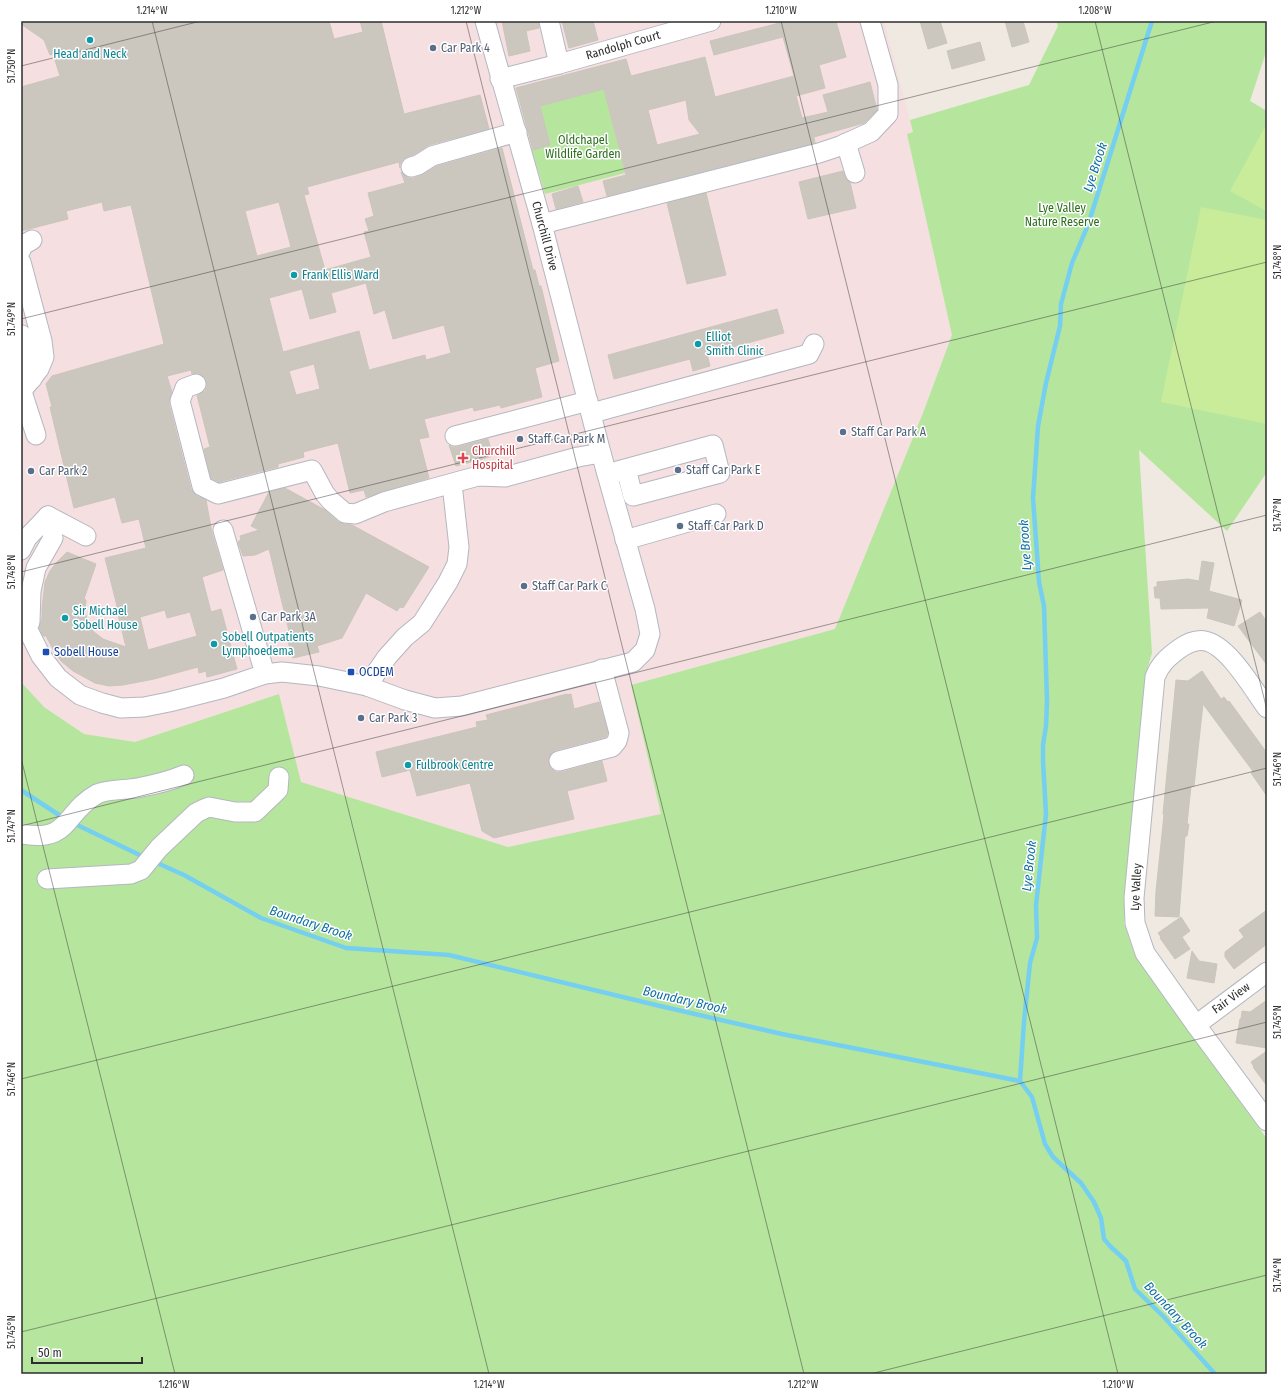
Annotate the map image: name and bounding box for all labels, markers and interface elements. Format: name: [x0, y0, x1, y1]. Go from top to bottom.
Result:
text: 1.214°W: [136, 5, 168, 17]
text: 1.212°W: [451, 5, 482, 17]
text: 1.210°W: [765, 5, 797, 17]
text: 1.208°W: [1079, 5, 1112, 17]
street label: Randolph Court: [584, 28, 662, 62]
marker: Head and Neck: [85, 35, 95, 45]
place label: Car Park 4: [441, 41, 490, 55]
marker: Car Park 4: [428, 43, 438, 53]
place label: Head and Neck: [53, 47, 127, 61]
text: 51.750°N: [6, 49, 18, 83]
park label: Oldchapel Wildlife Garden: [545, 133, 621, 161]
water label: Lye Brook: [1080, 140, 1110, 194]
street label: Churchill Drive: [529, 200, 561, 272]
park label: Lye Valley Nature Reserve: [1025, 201, 1099, 229]
text: 51.748°N: [1272, 245, 1284, 279]
place label: Frank Ellis Ward: [302, 268, 379, 282]
marker: Frank Ellis Ward: [289, 270, 299, 280]
text: 51.749°N: [6, 302, 18, 336]
place label: Elliot Smith Clinic: [706, 330, 764, 358]
marker: Elliot Smith Clinic: [693, 339, 703, 349]
place label: Staff Car Park A: [851, 425, 927, 439]
marker: Staff Car Park A: [838, 427, 848, 437]
place label: Staff Car Park M: [528, 432, 605, 446]
marker: Staff Car Park M: [515, 434, 525, 444]
place label: Churchill Hospital: [472, 444, 515, 472]
marker: Churchill Hospital: [457, 452, 469, 464]
place label: Staff Car Park E: [686, 463, 761, 477]
place label: Car Park 2: [39, 464, 87, 478]
marker: Staff Car Park E: [673, 465, 683, 475]
marker: Car Park 2: [26, 466, 36, 476]
text: 51.747°N: [1272, 498, 1284, 532]
water label: Lye Brook: [1016, 518, 1034, 571]
place label: Staff Car Park D: [688, 519, 764, 533]
marker: Staff Car Park D: [675, 521, 685, 531]
text: 51.748°N: [6, 555, 18, 589]
place label: Staff Car Park C: [532, 579, 607, 593]
marker: Staff Car Park C: [519, 581, 529, 591]
place label: Sir Michael Sobell House: [73, 604, 138, 632]
place label: Car Park 3A: [261, 610, 316, 624]
marker: Car Park 3A: [248, 612, 258, 622]
marker: Sir Michael Sobell House: [60, 613, 70, 623]
place label: Sobell Outpatients Lymphoedema: [222, 630, 314, 658]
marker: Sobell Outpatients Lymphoedema: [209, 639, 219, 649]
place label: Sobell House: [54, 645, 119, 659]
marker: Sobell House: [41, 647, 51, 657]
place label: OCDEM: [359, 665, 394, 679]
marker: OCDEM: [346, 667, 356, 677]
place label: Car Park 3: [369, 711, 417, 725]
marker: Car Park 3: [356, 713, 366, 723]
text: 51.746°N: [1272, 752, 1284, 786]
place label: Fulbrook Centre: [416, 758, 493, 772]
marker: Fulbrook Centre: [403, 760, 413, 770]
text: 51.747°N: [6, 809, 18, 843]
water label: Lye Brook: [1019, 839, 1039, 892]
street label: Lye Valley: [1128, 862, 1144, 911]
water label: Boundary Brook: [268, 903, 355, 944]
street label: Fair View: [1209, 980, 1253, 1016]
water label: Boundary Brook: [642, 983, 729, 1017]
text: 51.745°N: [1272, 1005, 1284, 1039]
text: 51.746°N: [6, 1062, 18, 1096]
text: 51.744°N: [1272, 1258, 1284, 1292]
water label: Boundary Brook: [1141, 1279, 1211, 1352]
text: 51.745°N: [6, 1315, 18, 1349]
scale bar: [32, 1339, 142, 1365]
text: 50 m: [38, 1346, 62, 1360]
text: 1.216°W: [158, 1379, 190, 1391]
text: 1.214°W: [473, 1379, 505, 1391]
text: 1.212°W: [788, 1379, 819, 1391]
text: 1.210°W: [1102, 1379, 1134, 1391]

